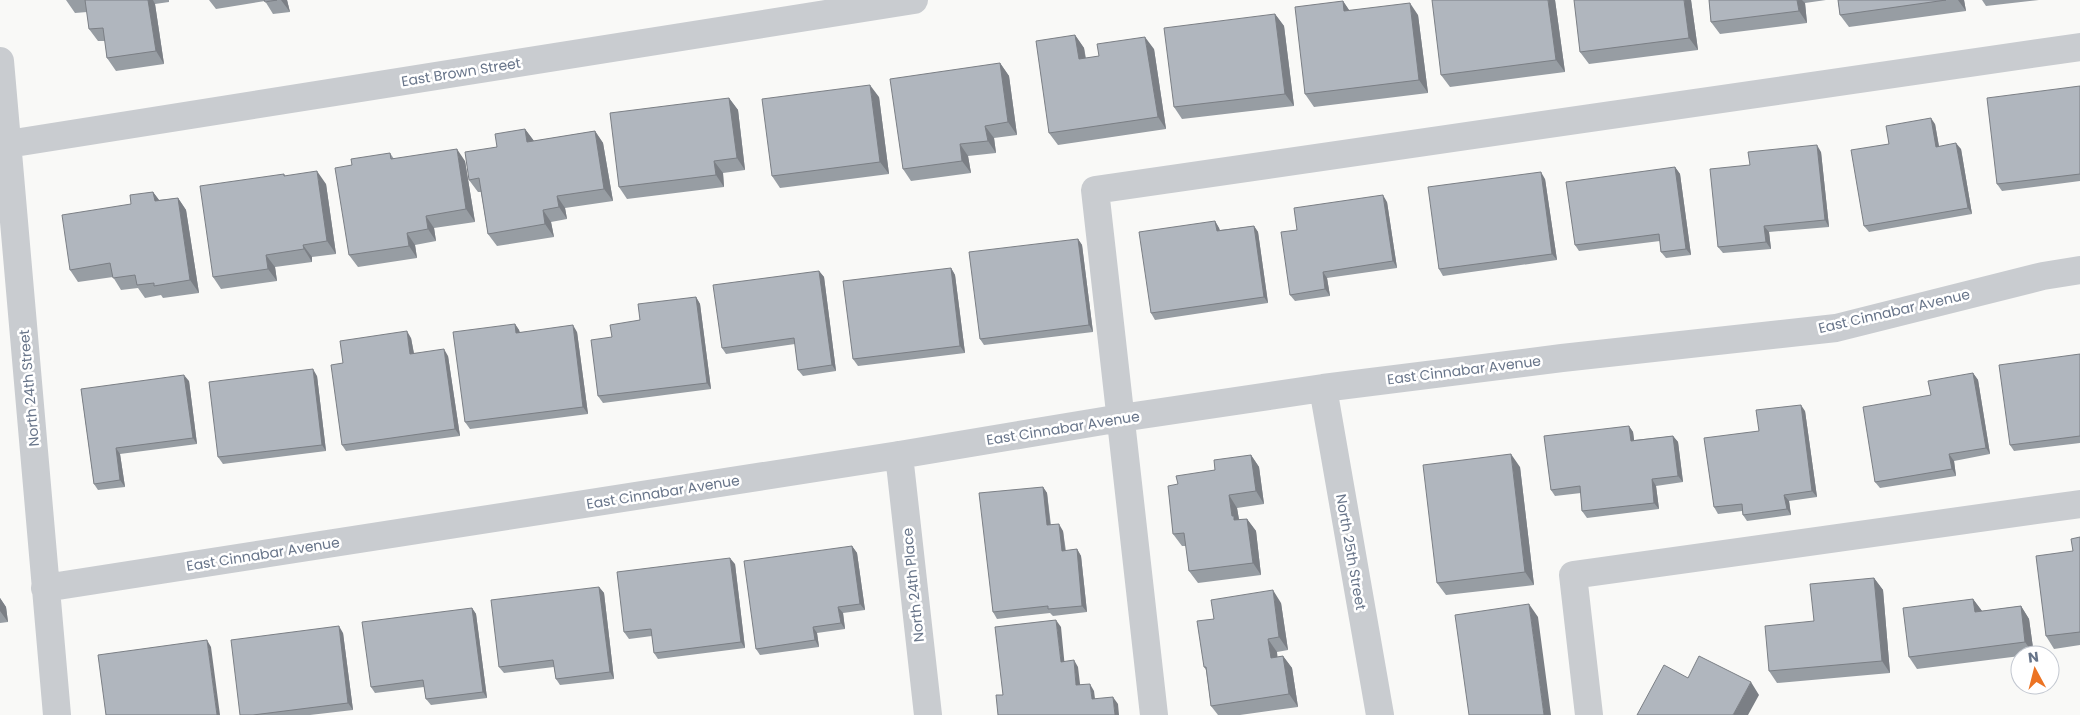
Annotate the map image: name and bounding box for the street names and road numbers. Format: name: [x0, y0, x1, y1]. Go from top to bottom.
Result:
street label: East Brown Street: [400, 53, 522, 91]
street label: East Cinnabar Avenue: [1816, 284, 1972, 338]
street label: North 24th Street: [14, 329, 44, 447]
street label: East Cinnabar Avenue: [1386, 351, 1542, 389]
street label: East Cinnabar Avenue: [985, 406, 1141, 450]
street label: East Cinnabar Avenue: [585, 470, 741, 514]
street label: North 25th Street: [1331, 492, 1371, 612]
street label: North 24th Place: [897, 527, 929, 643]
street label: East Cinnabar Avenue: [185, 532, 341, 576]

